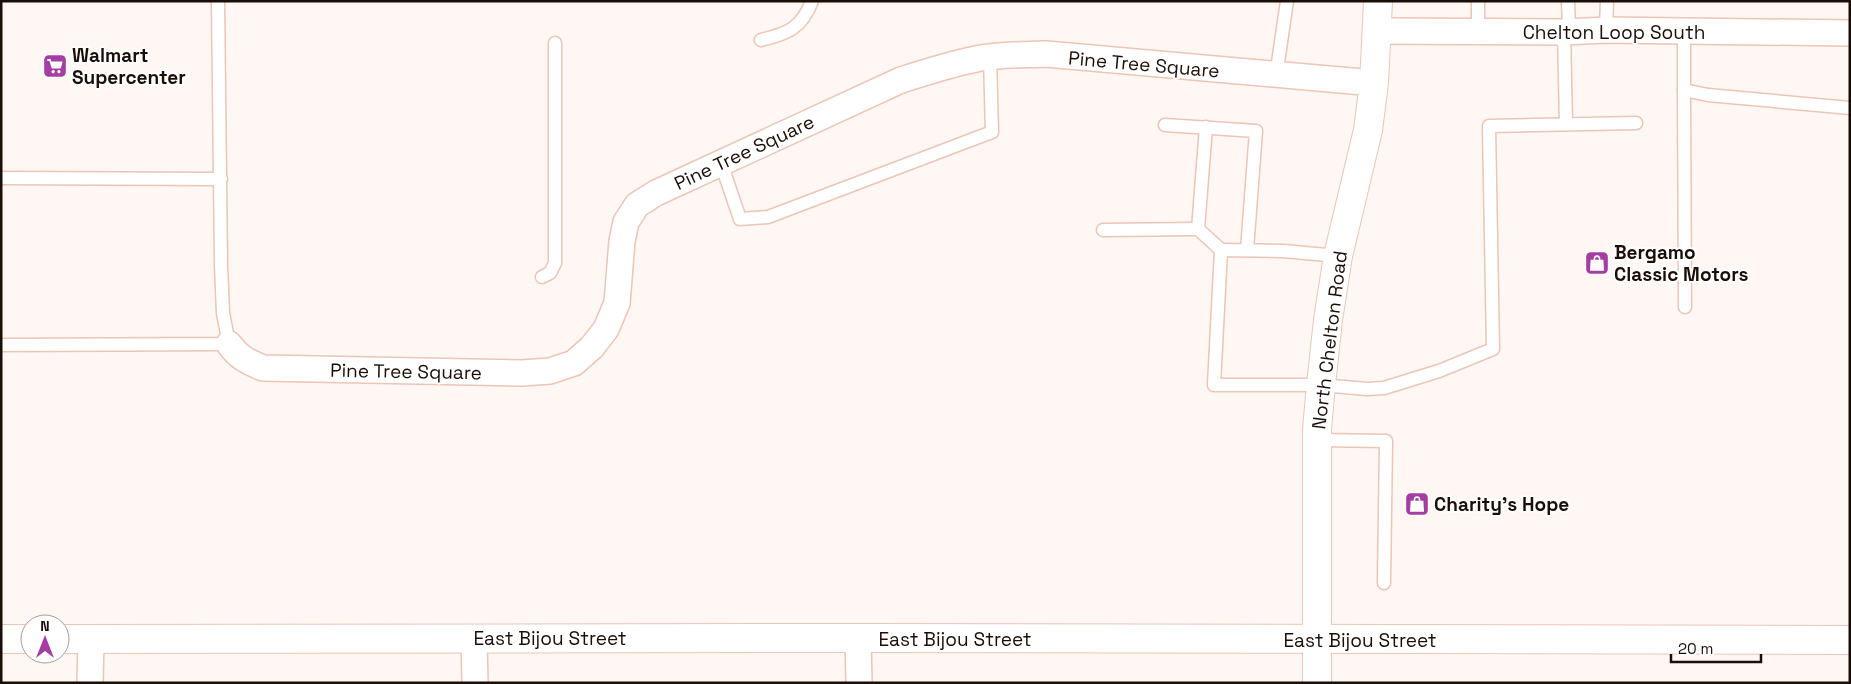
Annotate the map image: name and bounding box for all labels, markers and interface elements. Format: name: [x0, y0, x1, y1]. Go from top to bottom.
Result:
street label: Chelton Loop South: [1523, 20, 1705, 45]
place label: Walmart Supercenter: [72, 43, 186, 90]
street label: Pine Tree Square: [1067, 45, 1221, 84]
supermarket icon: Walmart Supercenter: [42, 53, 68, 79]
street label: Pine Tree Square: [670, 109, 818, 196]
place label: Bergamo Classic Motors: [1614, 240, 1748, 287]
street label: North Chelton Road: [1306, 249, 1353, 431]
shop icon: Bergamo Classic Motors: [1584, 250, 1610, 276]
street label: Pine Tree Square: [330, 358, 482, 385]
shop icon: Charity's Hope: [1404, 491, 1430, 517]
place label: Charity's Hope: [1434, 492, 1569, 517]
north arrow: [20, 614, 70, 664]
text: N: [40, 617, 50, 635]
street label: East Bijou Street: [473, 626, 627, 651]
street label: East Bijou Street: [878, 627, 1032, 652]
street label: East Bijou Street: [1283, 628, 1437, 653]
scale bar: [1671, 632, 1761, 664]
text: 20 m: [1678, 639, 1713, 658]

